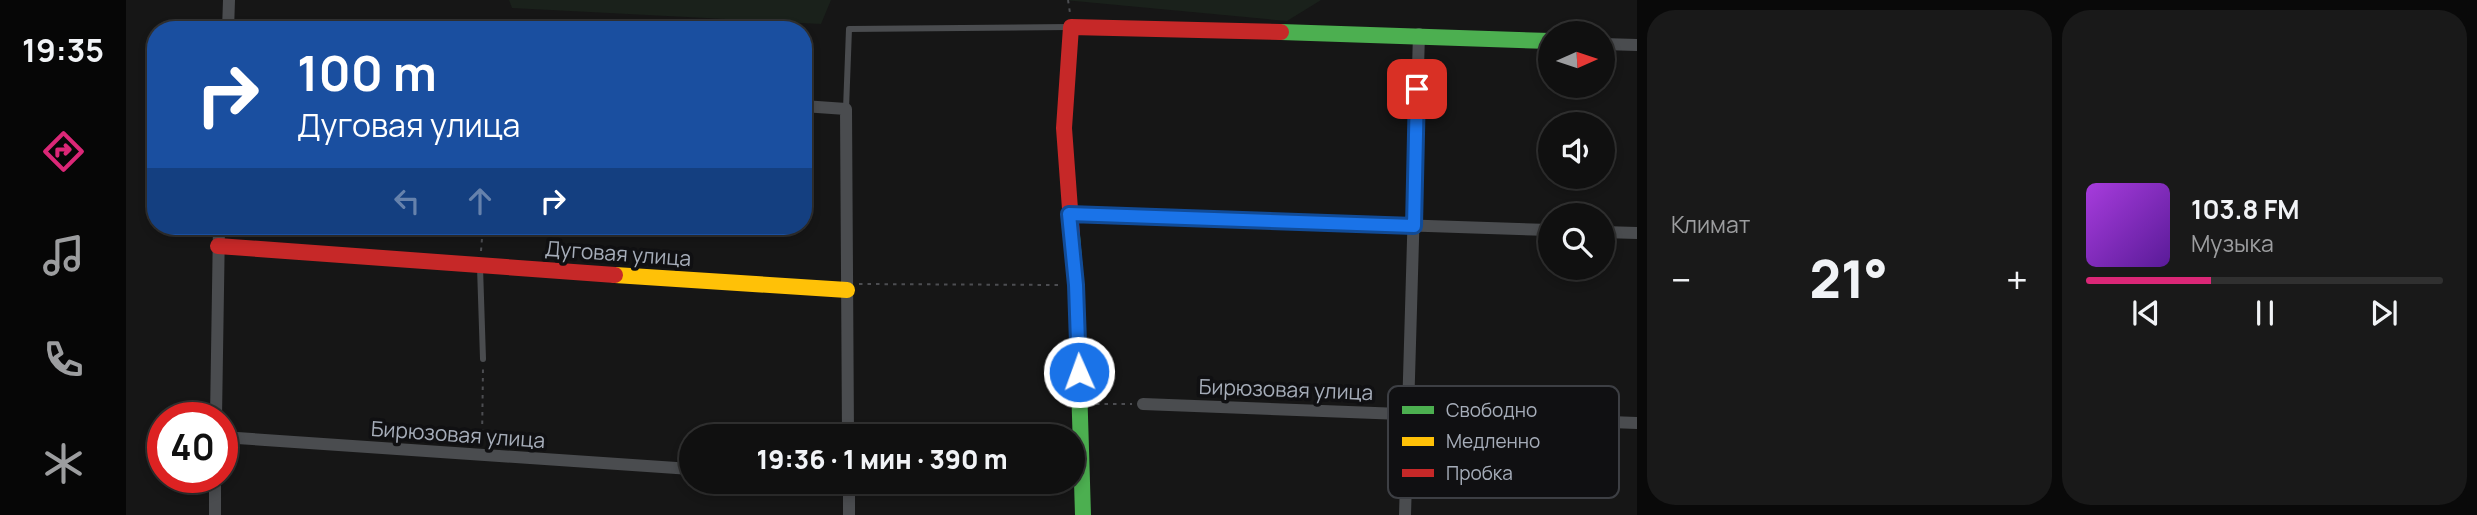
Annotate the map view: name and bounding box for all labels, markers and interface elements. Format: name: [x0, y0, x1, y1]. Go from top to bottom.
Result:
north arrow: [1538, 21, 1615, 98]
map controls: [1538, 21, 1615, 280]
text: 19:35: [22, 28, 104, 72]
text: 100 m: [297, 39, 437, 106]
icon: right: [182, 49, 273, 140]
pin: [1387, 59, 1447, 119]
icon: arrive: [1398, 70, 1436, 108]
text: Дуговая улица: [297, 103, 520, 147]
button: sound: [1538, 112, 1615, 189]
icon: directions: [39, 127, 88, 176]
icon: left: [388, 182, 426, 220]
icon: ahead: [461, 182, 499, 220]
icon: right: [534, 182, 572, 220]
text: 103.8 FM: [2191, 191, 2299, 227]
button: search: [1538, 203, 1615, 280]
text: Климат: [1671, 208, 1750, 240]
text: Музыка: [2191, 227, 2274, 259]
icon: music: [39, 231, 88, 280]
street label: Дуговая улица: [544, 234, 692, 272]
text: 21°: [1810, 243, 1888, 314]
text: −: [1671, 253, 1692, 305]
text: +: [2006, 253, 2028, 305]
icon: previous: [2127, 294, 2165, 332]
icon: pause: [2246, 294, 2284, 332]
icon: next: [2365, 294, 2403, 332]
icon: phone: [39, 335, 88, 384]
position arrow: [1042, 335, 1116, 409]
street label: Бирюзовая улица: [1198, 372, 1374, 406]
legend: [1388, 386, 1619, 498]
text: Свободно: [1446, 397, 1537, 423]
speed limit sign: 40: [147, 402, 238, 493]
street label: Бирюзовая улица: [370, 414, 546, 454]
text: Медленно: [1446, 428, 1540, 454]
icon: climate: [39, 439, 88, 488]
text: 19:36 · 1 мин · 390 m: [757, 441, 1007, 477]
text: Пробка: [1446, 460, 1513, 486]

